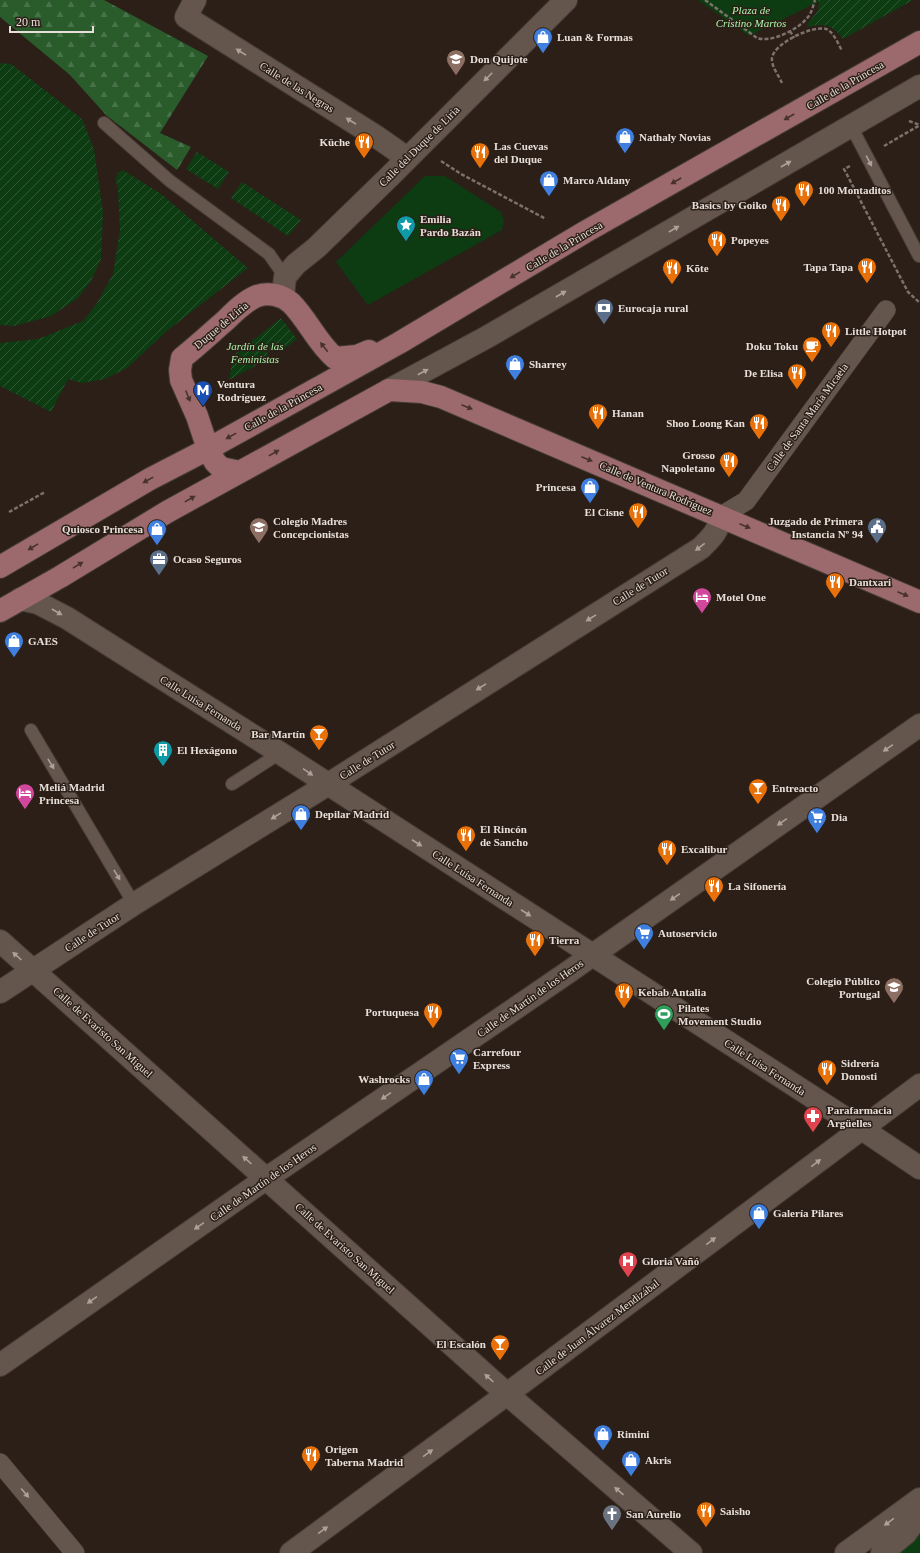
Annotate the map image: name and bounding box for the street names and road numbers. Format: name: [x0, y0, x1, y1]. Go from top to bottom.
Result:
street label: Calle de la Princesa: [804, 58, 886, 112]
street label: Calle de las Negras: [258, 59, 336, 115]
street label: Calle del Duque de Liria: [376, 103, 462, 189]
street label: Calle de la Princesa: [524, 218, 604, 274]
street label: Duque de Liria: [192, 299, 250, 351]
street label: Calle de Santa María Micaela: [764, 361, 850, 473]
street label: Calle de la Princesa: [242, 381, 324, 433]
street label: Calle de Ventura Rodríguez: [598, 459, 714, 517]
street label: Calle de Tutor: [610, 564, 670, 608]
street label: Calle Luisa Fernanda: [158, 673, 244, 733]
street label: Calle de Tutor: [337, 738, 397, 782]
street label: Calle Luisa Fernanda: [430, 847, 516, 909]
street label: Calle de Tutor: [62, 910, 122, 954]
street label: Calle de Martín de los Heros: [475, 957, 585, 1039]
street label: Calle de Evaristo San Miguel: [51, 984, 155, 1080]
street label: Calle Luisa Fernanda: [722, 1036, 808, 1098]
street label: Calle de Martín de los Heros: [208, 1141, 318, 1223]
street label: Calle de Evaristo San Miguel: [293, 1200, 397, 1296]
street label: Calle de Juan Álvarez Mendizábal: [533, 1277, 661, 1377]

